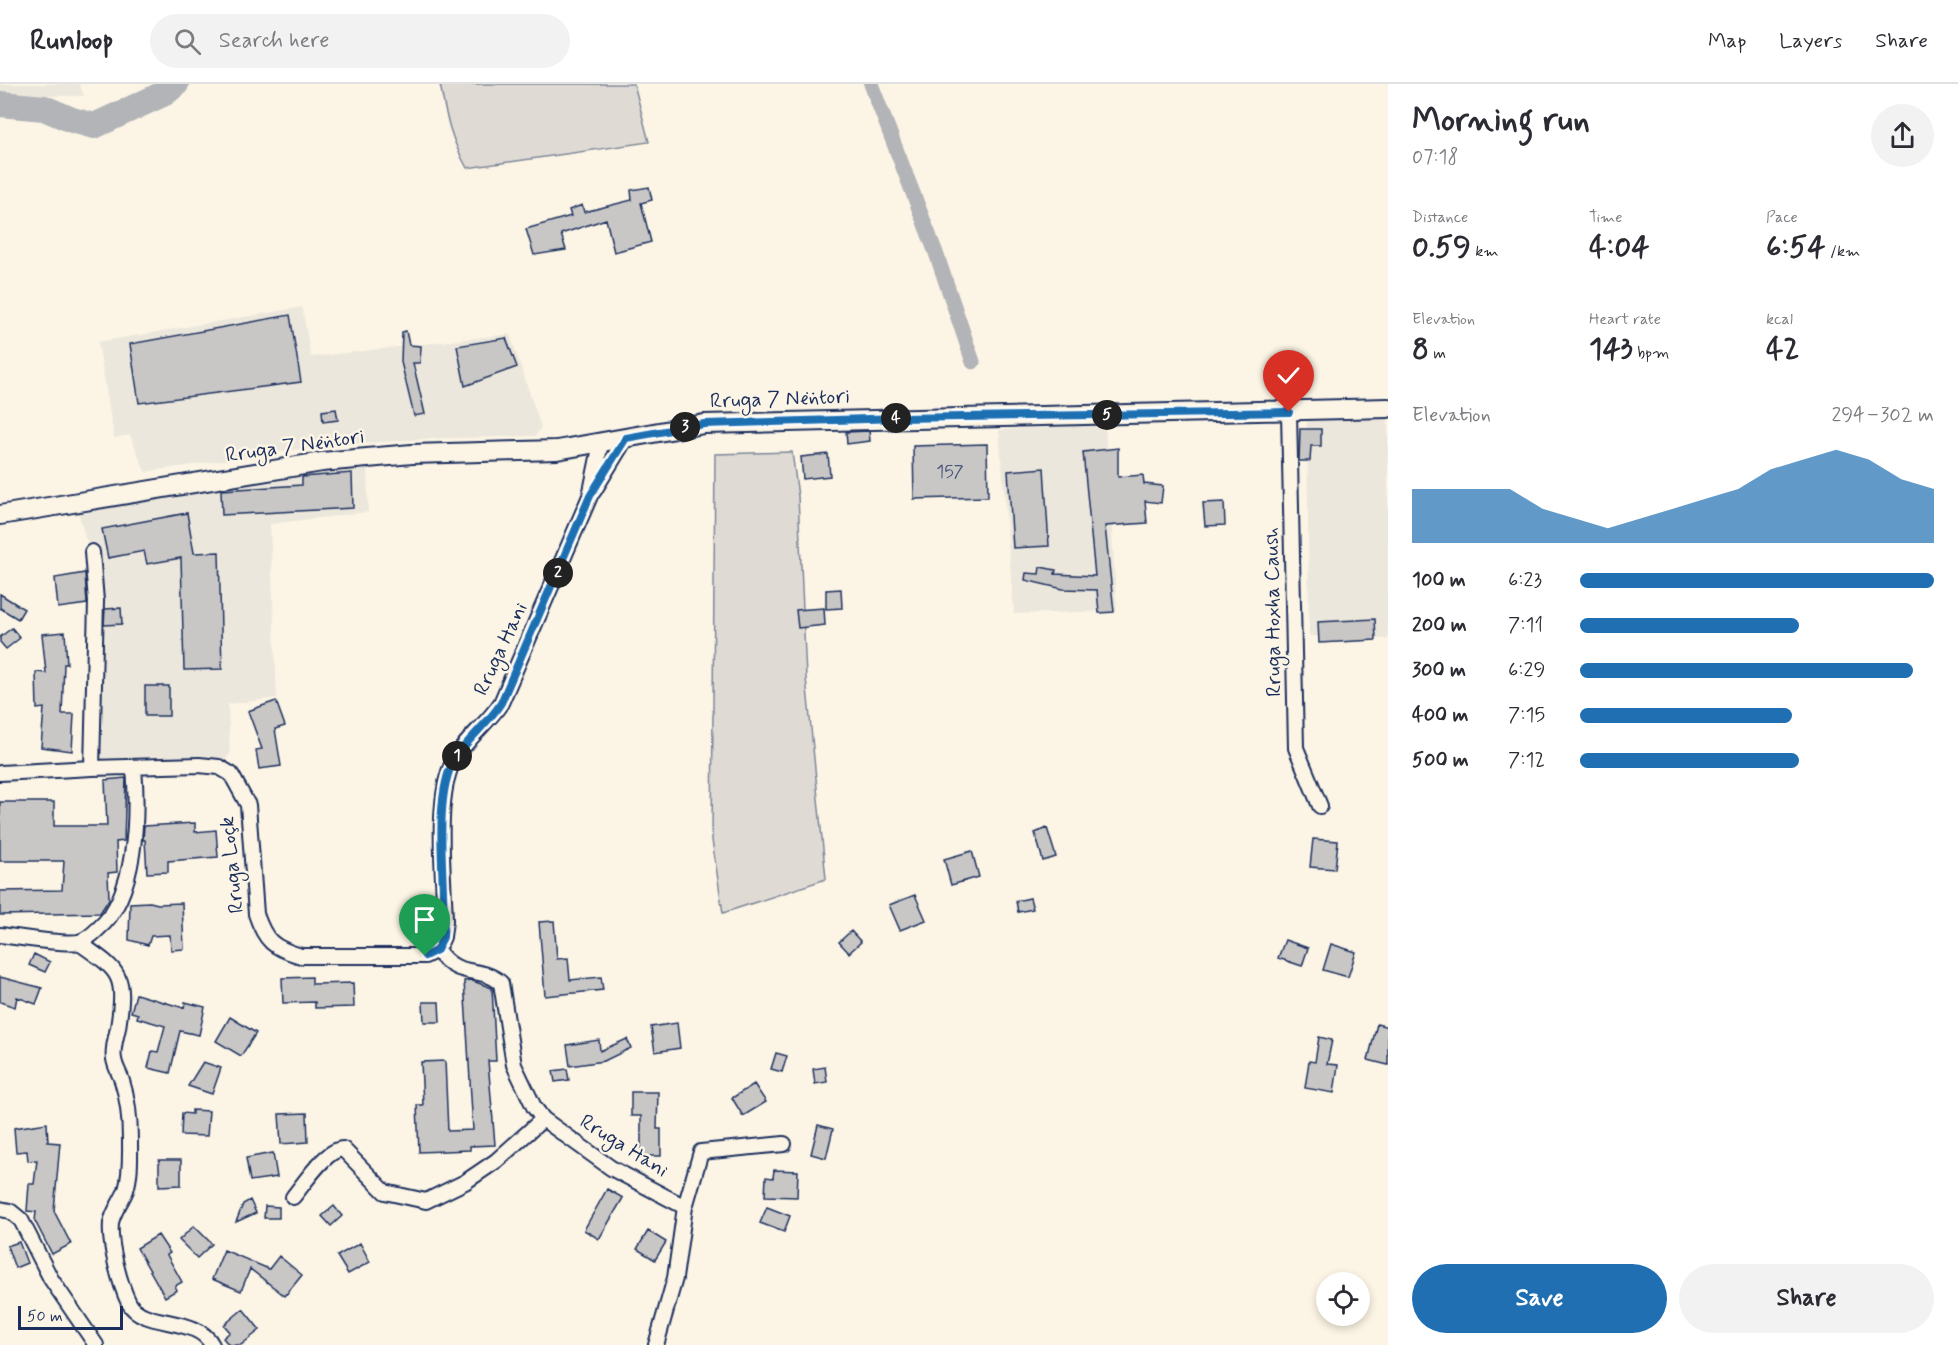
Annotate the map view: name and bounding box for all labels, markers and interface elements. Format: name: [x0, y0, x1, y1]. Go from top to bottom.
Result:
search box: [150, 14, 570, 68]
text: Runloop: [30, 23, 114, 60]
icon: search: [171, 25, 204, 58]
text: Search here: [219, 27, 329, 55]
text: Map: [1708, 27, 1746, 55]
text: Layers: [1779, 27, 1842, 55]
text: Share: [1875, 27, 1928, 55]
text: Morning run: [1412, 99, 1590, 143]
button: share: [1871, 104, 1934, 167]
text: 07:18: [1412, 144, 1458, 171]
text: Distance: [1412, 207, 1468, 228]
text: Time: [1589, 207, 1623, 228]
text: Pace: [1766, 207, 1798, 228]
text: 0.59: [1412, 228, 1471, 267]
text: 4:04: [1589, 228, 1649, 267]
text: 6:54: [1766, 228, 1826, 267]
text: km: [1471, 241, 1499, 262]
text: /km: [1826, 241, 1860, 262]
text: Elevation: [1412, 309, 1475, 330]
text: Heart rate: [1589, 309, 1661, 330]
text: kcal: [1766, 309, 1793, 330]
text: 8: [1412, 330, 1429, 369]
text: 143: [1589, 330, 1633, 369]
text: 42: [1766, 330, 1799, 369]
text: m: [1429, 343, 1446, 364]
text: bpm: [1633, 343, 1669, 364]
pin: [1263, 350, 1314, 412]
icon: check: [1272, 359, 1305, 392]
street label: Rruga 7 Nëntori: [710, 383, 850, 416]
pin: 5: [1092, 400, 1122, 430]
text: Elevation: [1412, 402, 1491, 429]
text: 294–302 m: [1831, 402, 1934, 429]
pin: 4: [881, 403, 911, 433]
text: 5: [1102, 404, 1112, 425]
text: 4: [891, 407, 901, 428]
pin: 3: [670, 412, 700, 442]
text: 3: [681, 416, 689, 437]
street label: Rruga 7 Nëntori: [224, 422, 366, 471]
house number: 157: [936, 460, 964, 484]
street label: Rruga Hoxha Caush: [1258, 527, 1289, 697]
pin: 2: [543, 558, 573, 588]
text: 2: [554, 562, 562, 583]
text: 100 m: [1412, 567, 1466, 594]
text: 6:23: [1508, 567, 1542, 594]
street label: Rruga Hani: [467, 598, 536, 701]
text: 200 m: [1412, 612, 1467, 639]
text: 7:11: [1508, 612, 1543, 639]
text: 300 m: [1412, 657, 1466, 684]
text: 6:29: [1508, 657, 1545, 684]
text: 400 m: [1412, 702, 1468, 729]
text: 7:15: [1508, 702, 1545, 729]
pin: 1: [442, 741, 472, 771]
text: 1: [453, 745, 461, 766]
text: 500 m: [1412, 747, 1469, 774]
text: 7:12: [1508, 747, 1545, 774]
street label: Rruga Loçk: [213, 815, 252, 915]
pin: [399, 894, 450, 956]
icon: arrive: [408, 903, 441, 936]
street label: Rruga Hani: [574, 1108, 674, 1185]
button: Save: [1412, 1264, 1667, 1333]
button: Share: [1679, 1264, 1934, 1333]
map controls: [1316, 1272, 1370, 1326]
button: locate: [1316, 1272, 1370, 1326]
scale bar: [18, 1303, 123, 1330]
text: 50 m: [27, 1306, 63, 1327]

